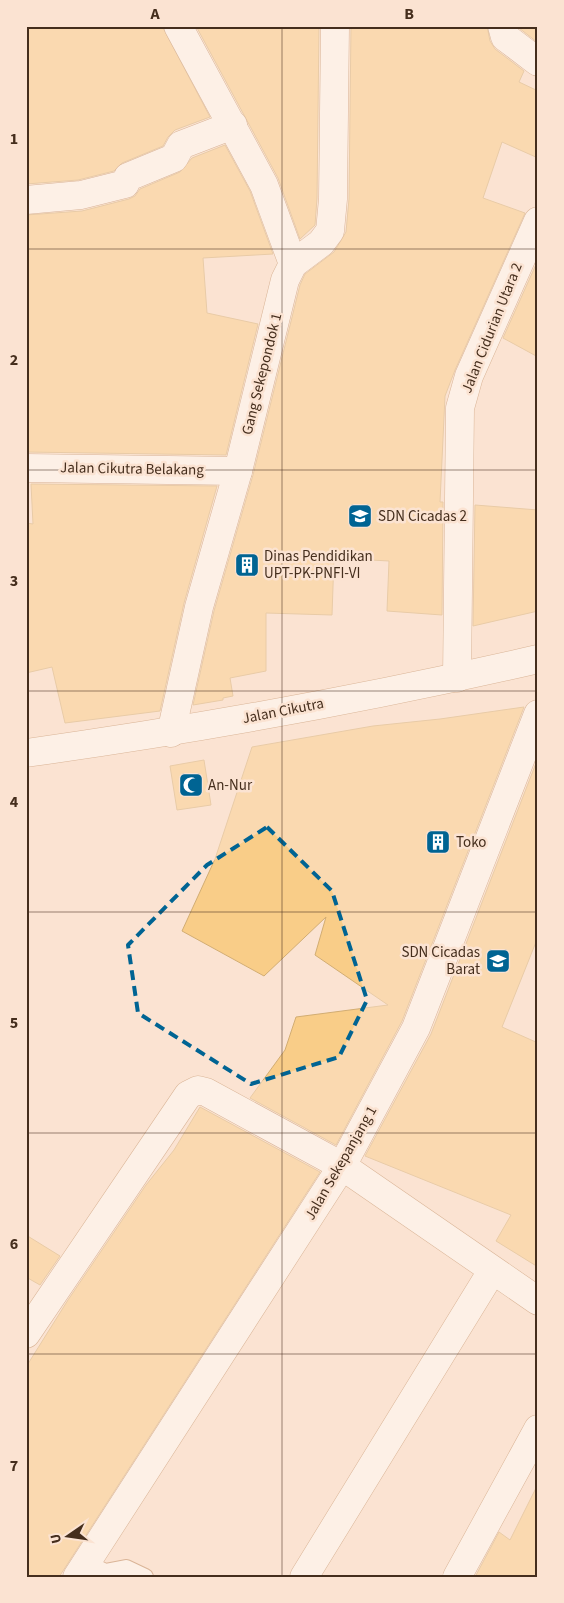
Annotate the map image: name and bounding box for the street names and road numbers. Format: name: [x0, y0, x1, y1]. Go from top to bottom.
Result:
street label: Jalan Cidurian Utara 2: [456, 260, 528, 396]
street label: Gang Sekepondok 1: [237, 311, 287, 437]
street label: Jalan Cikutra Belakang: [60, 457, 204, 481]
street label: Jalan Cikutra: [241, 693, 325, 729]
street label: Jalan Sekepanjang 1: [300, 1102, 382, 1224]

